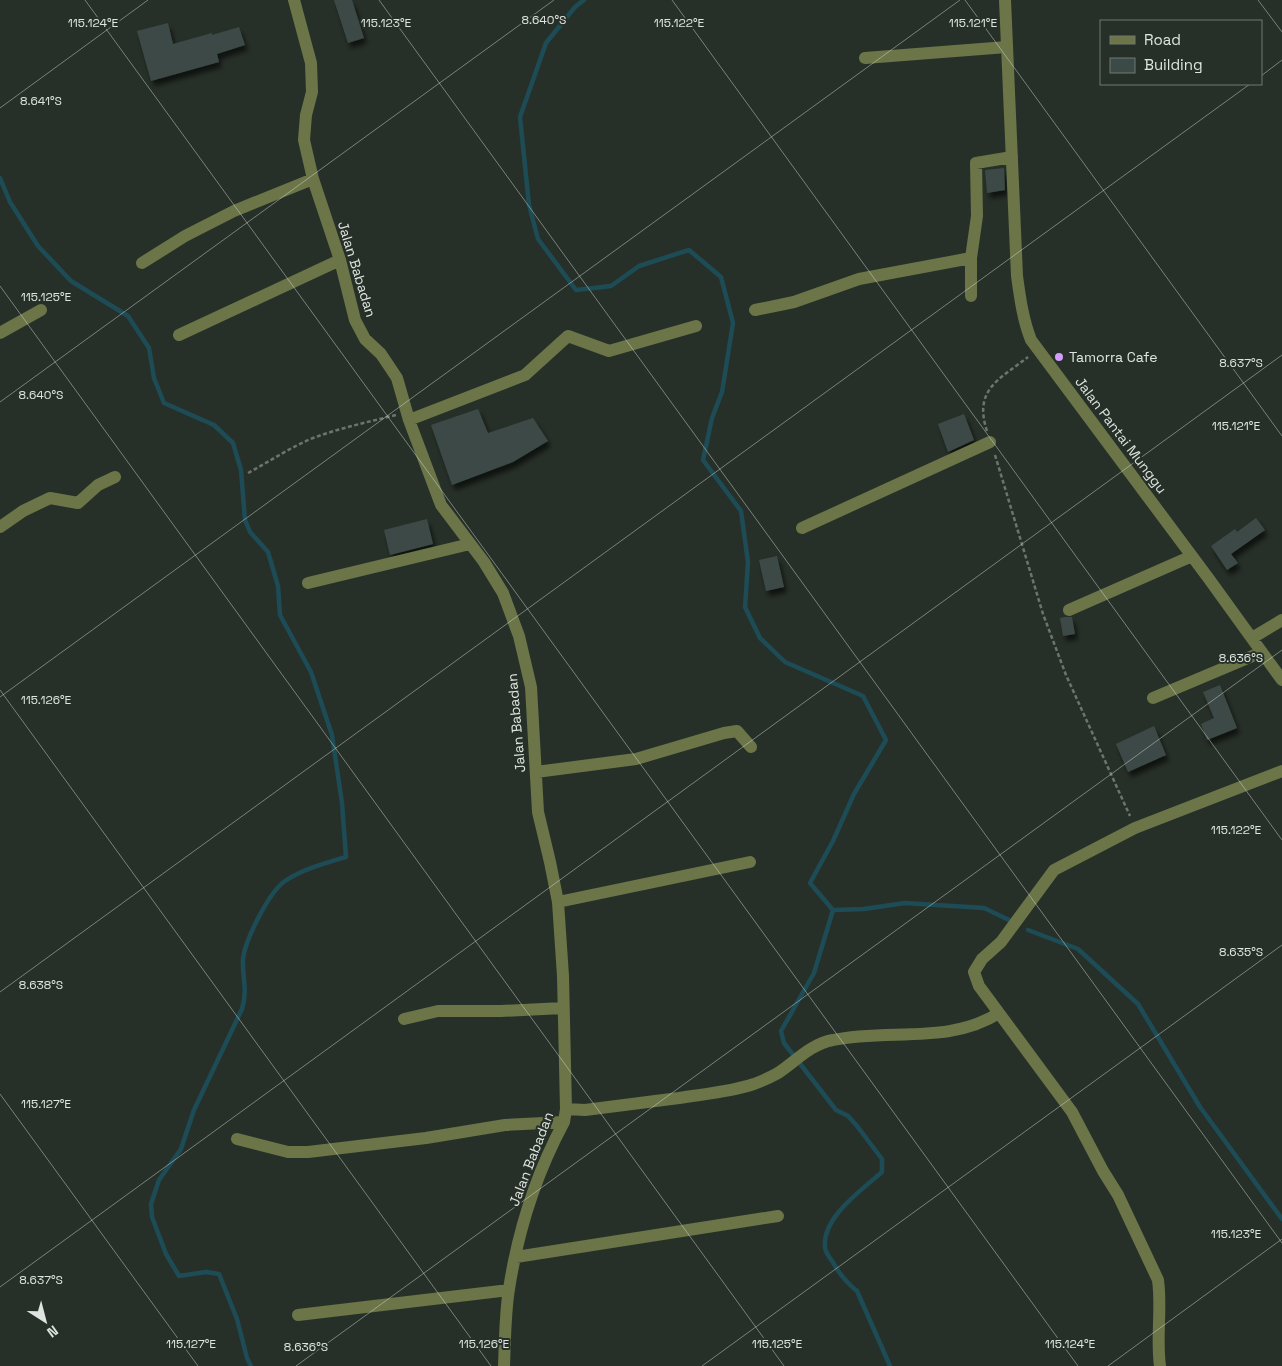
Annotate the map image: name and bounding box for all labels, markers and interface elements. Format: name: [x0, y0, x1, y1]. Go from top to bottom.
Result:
text: 8.640°S: [522, 12, 566, 28]
text: 115.124°E: [68, 15, 118, 31]
text: 115.123°E: [361, 15, 412, 31]
text: 115.122°E: [654, 15, 705, 31]
text: 115.121°E: [949, 15, 997, 31]
legend: [1100, 20, 1262, 85]
text: Road: [1144, 30, 1181, 49]
text: Building: [1144, 55, 1203, 74]
text: 8.641°S: [20, 93, 62, 109]
street label: Jalan Babadan: [334, 219, 380, 319]
text: 115.125°E: [21, 289, 72, 305]
place label: Tamorra Cafe: [1069, 348, 1157, 366]
marker: Tamorra Cafe: [1053, 351, 1065, 363]
text: 8.637°S: [1219, 355, 1263, 371]
street label: Jalan Pantai Munggu: [1071, 373, 1171, 497]
text: 8.640°S: [19, 387, 63, 403]
text: 115.121°E: [1212, 418, 1260, 434]
text: 8.636°S: [1219, 650, 1263, 666]
street label: Jalan Babadan: [503, 673, 529, 773]
text: 115.126°E: [21, 692, 72, 708]
text: 115.122°E: [1211, 822, 1262, 838]
text: 8.635°S: [1219, 944, 1263, 960]
text: 8.638°S: [19, 977, 63, 993]
text: 115.127°E: [21, 1096, 71, 1112]
street label: Jalan Babadan: [505, 1109, 557, 1209]
text: 115.123°E: [1211, 1226, 1262, 1242]
text: 8.637°S: [19, 1272, 63, 1288]
north arrow: [20, 1296, 70, 1346]
text: N: [44, 1321, 62, 1342]
text: 115.127°E: [166, 1336, 216, 1352]
text: 115.126°E: [459, 1336, 510, 1352]
text: 115.125°E: [752, 1336, 803, 1352]
text: 115.124°E: [1045, 1336, 1095, 1352]
text: 8.636°S: [284, 1339, 328, 1355]

